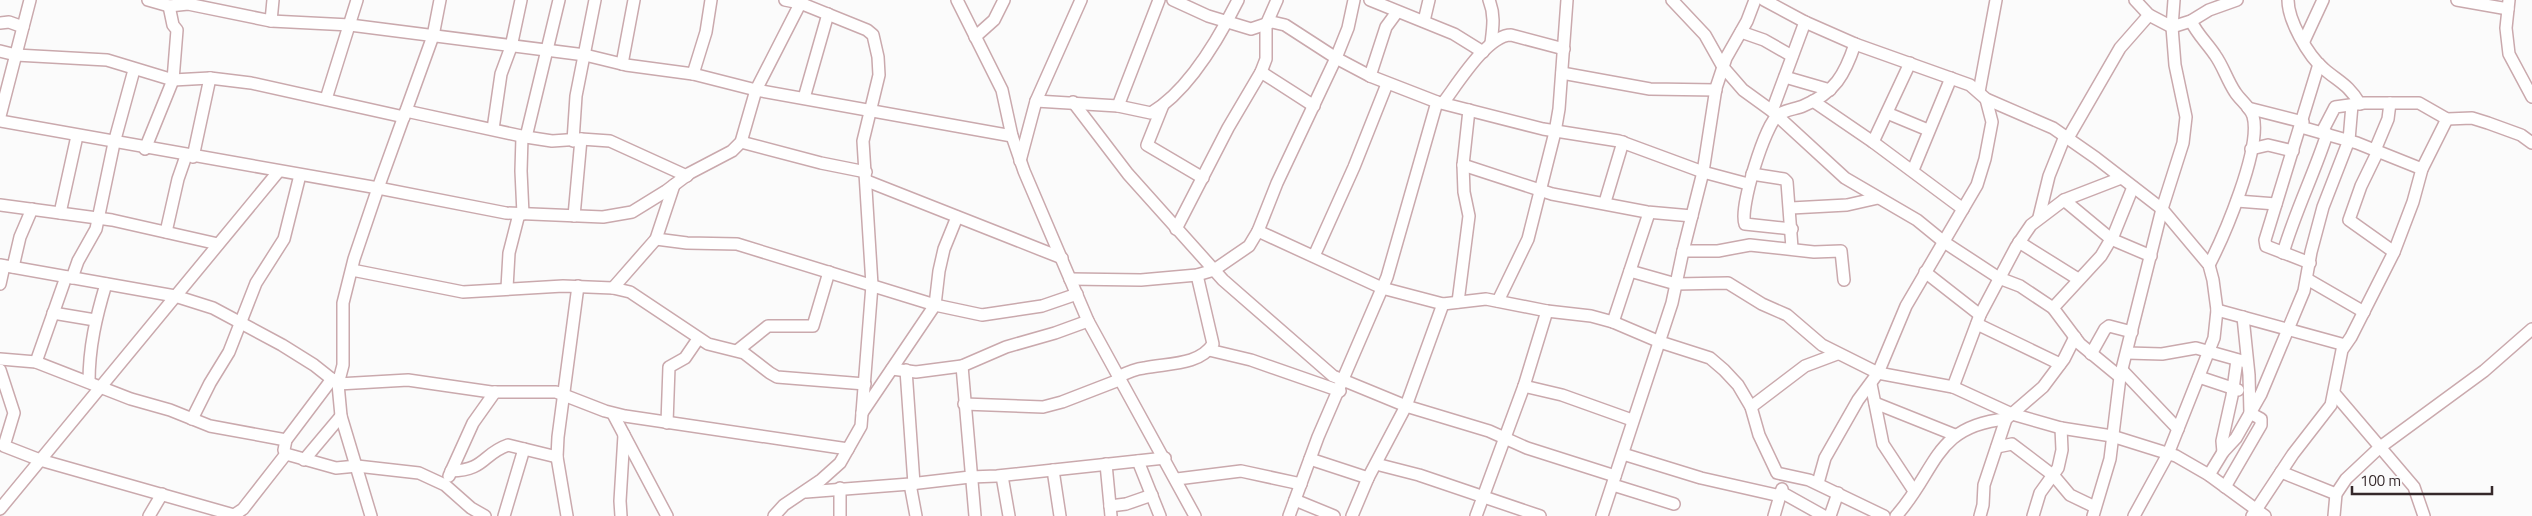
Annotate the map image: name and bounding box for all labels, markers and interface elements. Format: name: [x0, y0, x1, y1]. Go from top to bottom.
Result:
scale bar: [2352, 464, 2492, 496]
text: 100 m: [2360, 469, 2401, 492]

